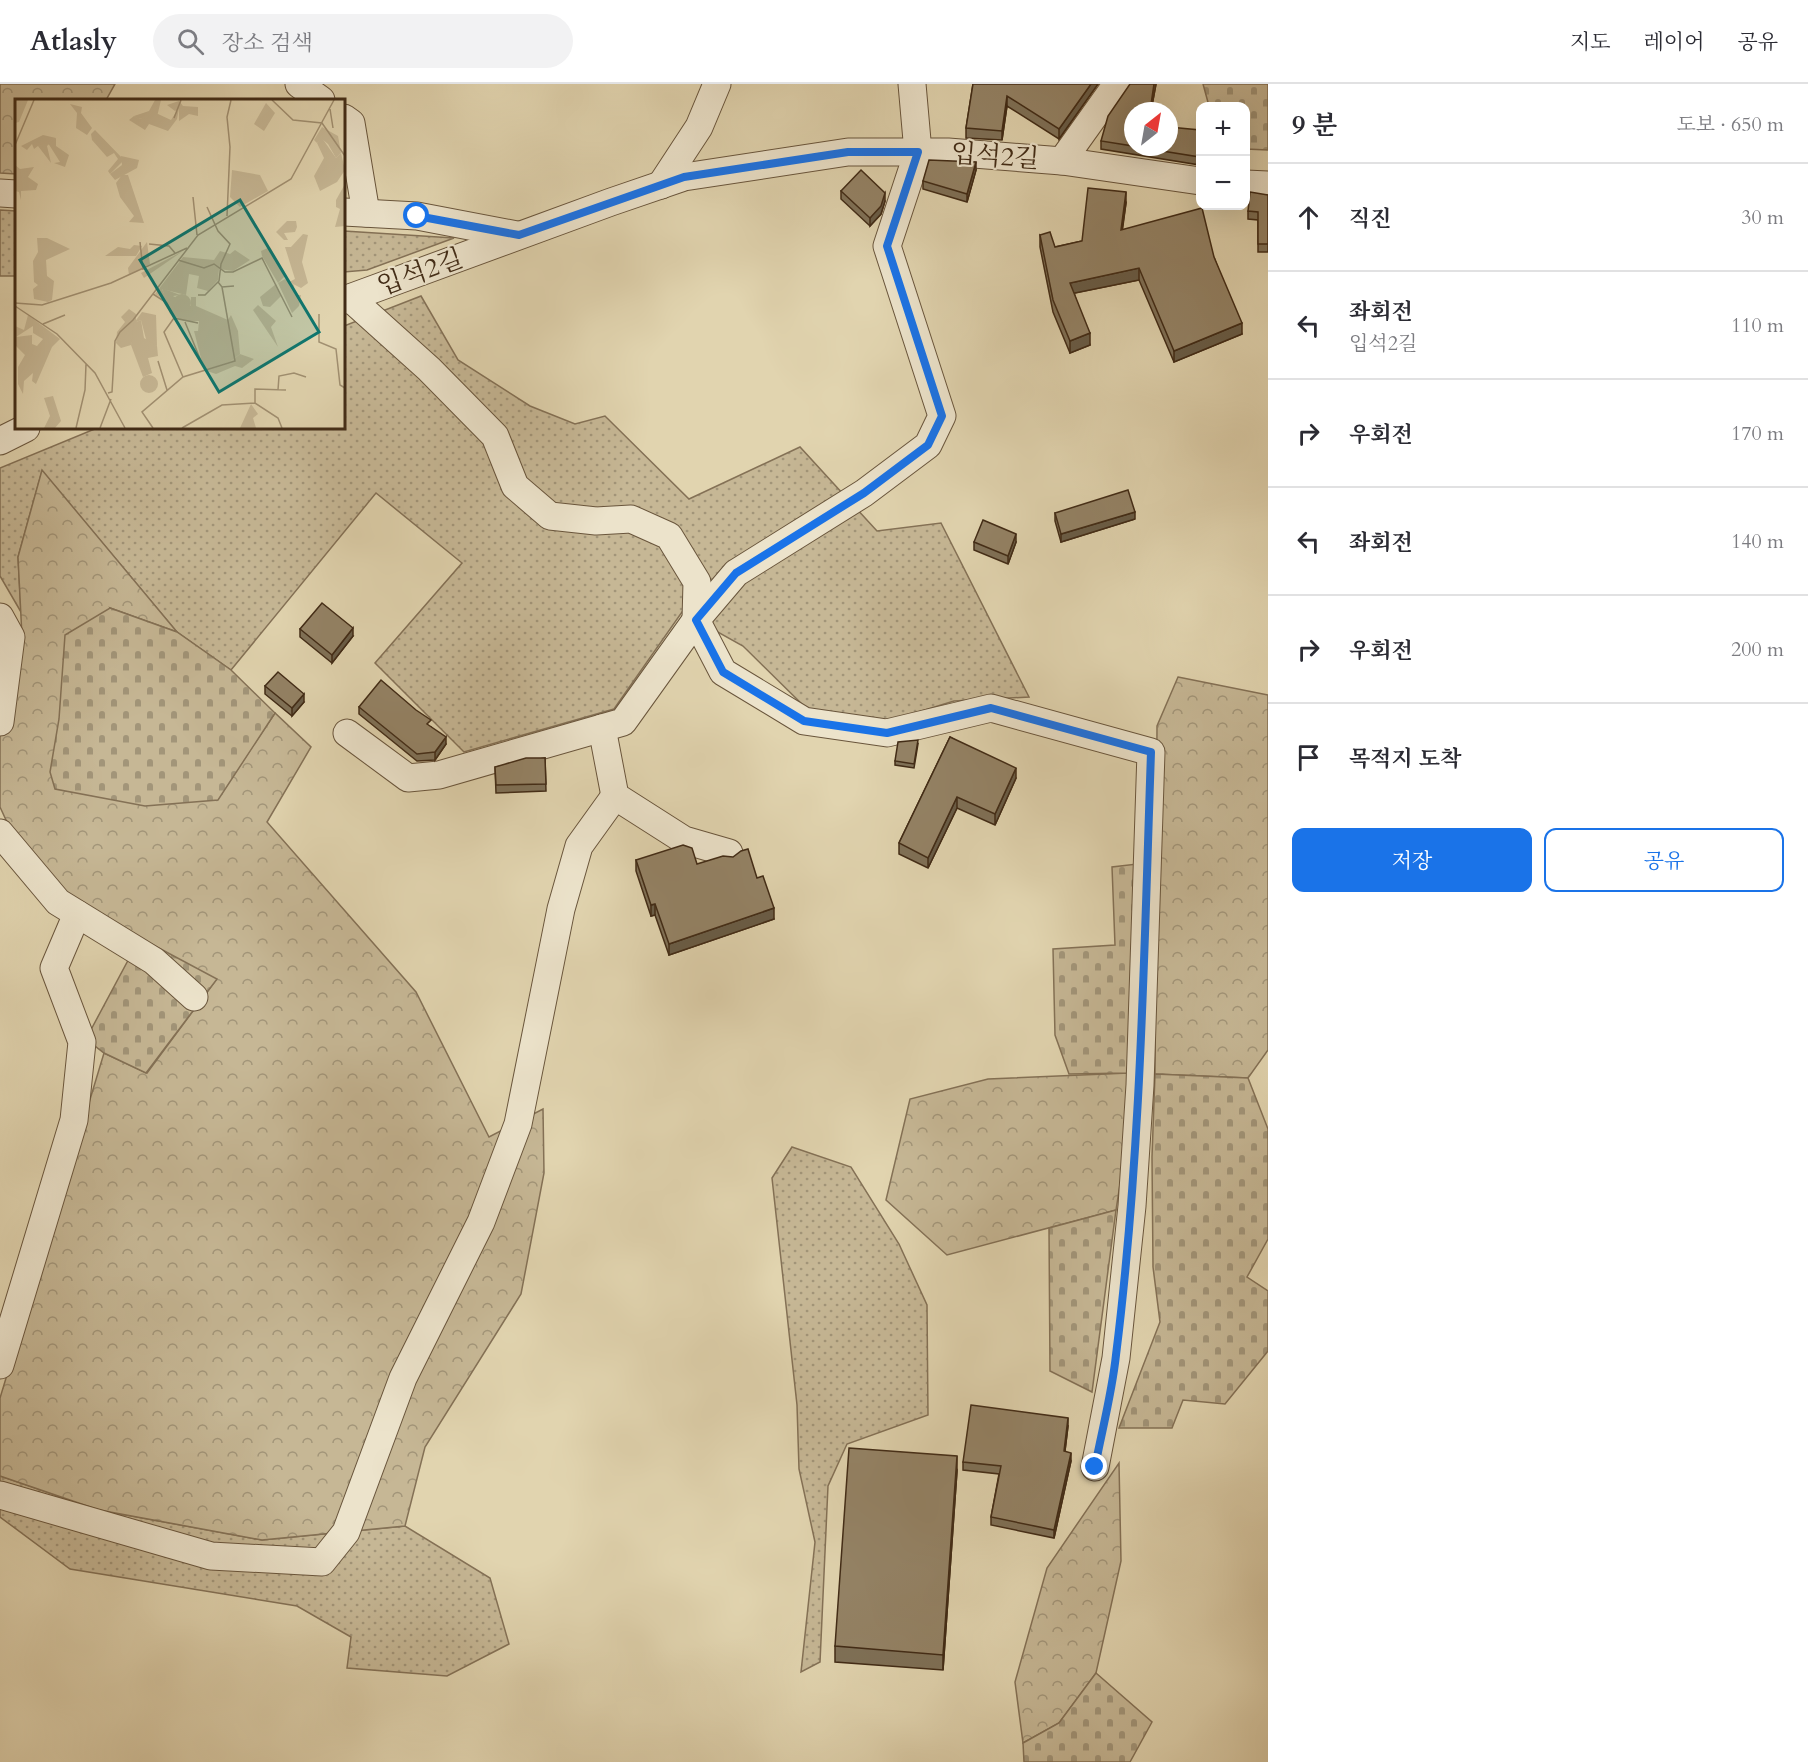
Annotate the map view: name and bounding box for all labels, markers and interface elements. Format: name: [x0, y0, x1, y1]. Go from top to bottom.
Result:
search box: [153, 14, 573, 68]
text: Atlasly: [30, 22, 117, 60]
icon: search: [174, 25, 207, 58]
text: 장소 검색: [222, 28, 313, 58]
text: 지도: [1570, 28, 1611, 57]
text: 레이어: [1644, 28, 1704, 57]
text: 공유: [1737, 28, 1778, 57]
inset map: [15, 99, 345, 429]
north arrow: [1124, 102, 1178, 156]
map controls: [1196, 102, 1250, 210]
button: +: [1196, 102, 1250, 156]
text: 9 분: [1292, 108, 1337, 143]
text: 도보 · 650 m: [1677, 111, 1784, 138]
street label: 입석2길: [950, 135, 1040, 177]
button: −: [1196, 156, 1250, 210]
icon: ahead: [1292, 201, 1325, 234]
route start: [403, 202, 429, 228]
text: 직진: [1349, 204, 1392, 234]
text: 30 m: [1741, 204, 1784, 231]
street label: 입석2길: [372, 240, 468, 304]
text: 좌회전: [1349, 297, 1413, 327]
icon: left: [1292, 309, 1325, 342]
text: 110 m: [1731, 312, 1784, 339]
text: 입석2길: [1349, 330, 1417, 357]
icon: right: [1292, 417, 1325, 450]
text: 우회전: [1349, 420, 1413, 450]
text: 170 m: [1731, 420, 1784, 447]
icon: left: [1292, 525, 1325, 558]
text: 좌회전: [1349, 528, 1413, 558]
text: 140 m: [1731, 528, 1784, 555]
icon: right: [1292, 633, 1325, 666]
text: 우회전: [1349, 636, 1413, 666]
text: 200 m: [1731, 636, 1784, 663]
icon: arrive: [1292, 741, 1325, 774]
text: 목적지 도착: [1349, 744, 1461, 774]
button: 저장: [1292, 828, 1532, 892]
button: 공유: [1544, 828, 1784, 892]
route end: [1081, 1453, 1107, 1479]

